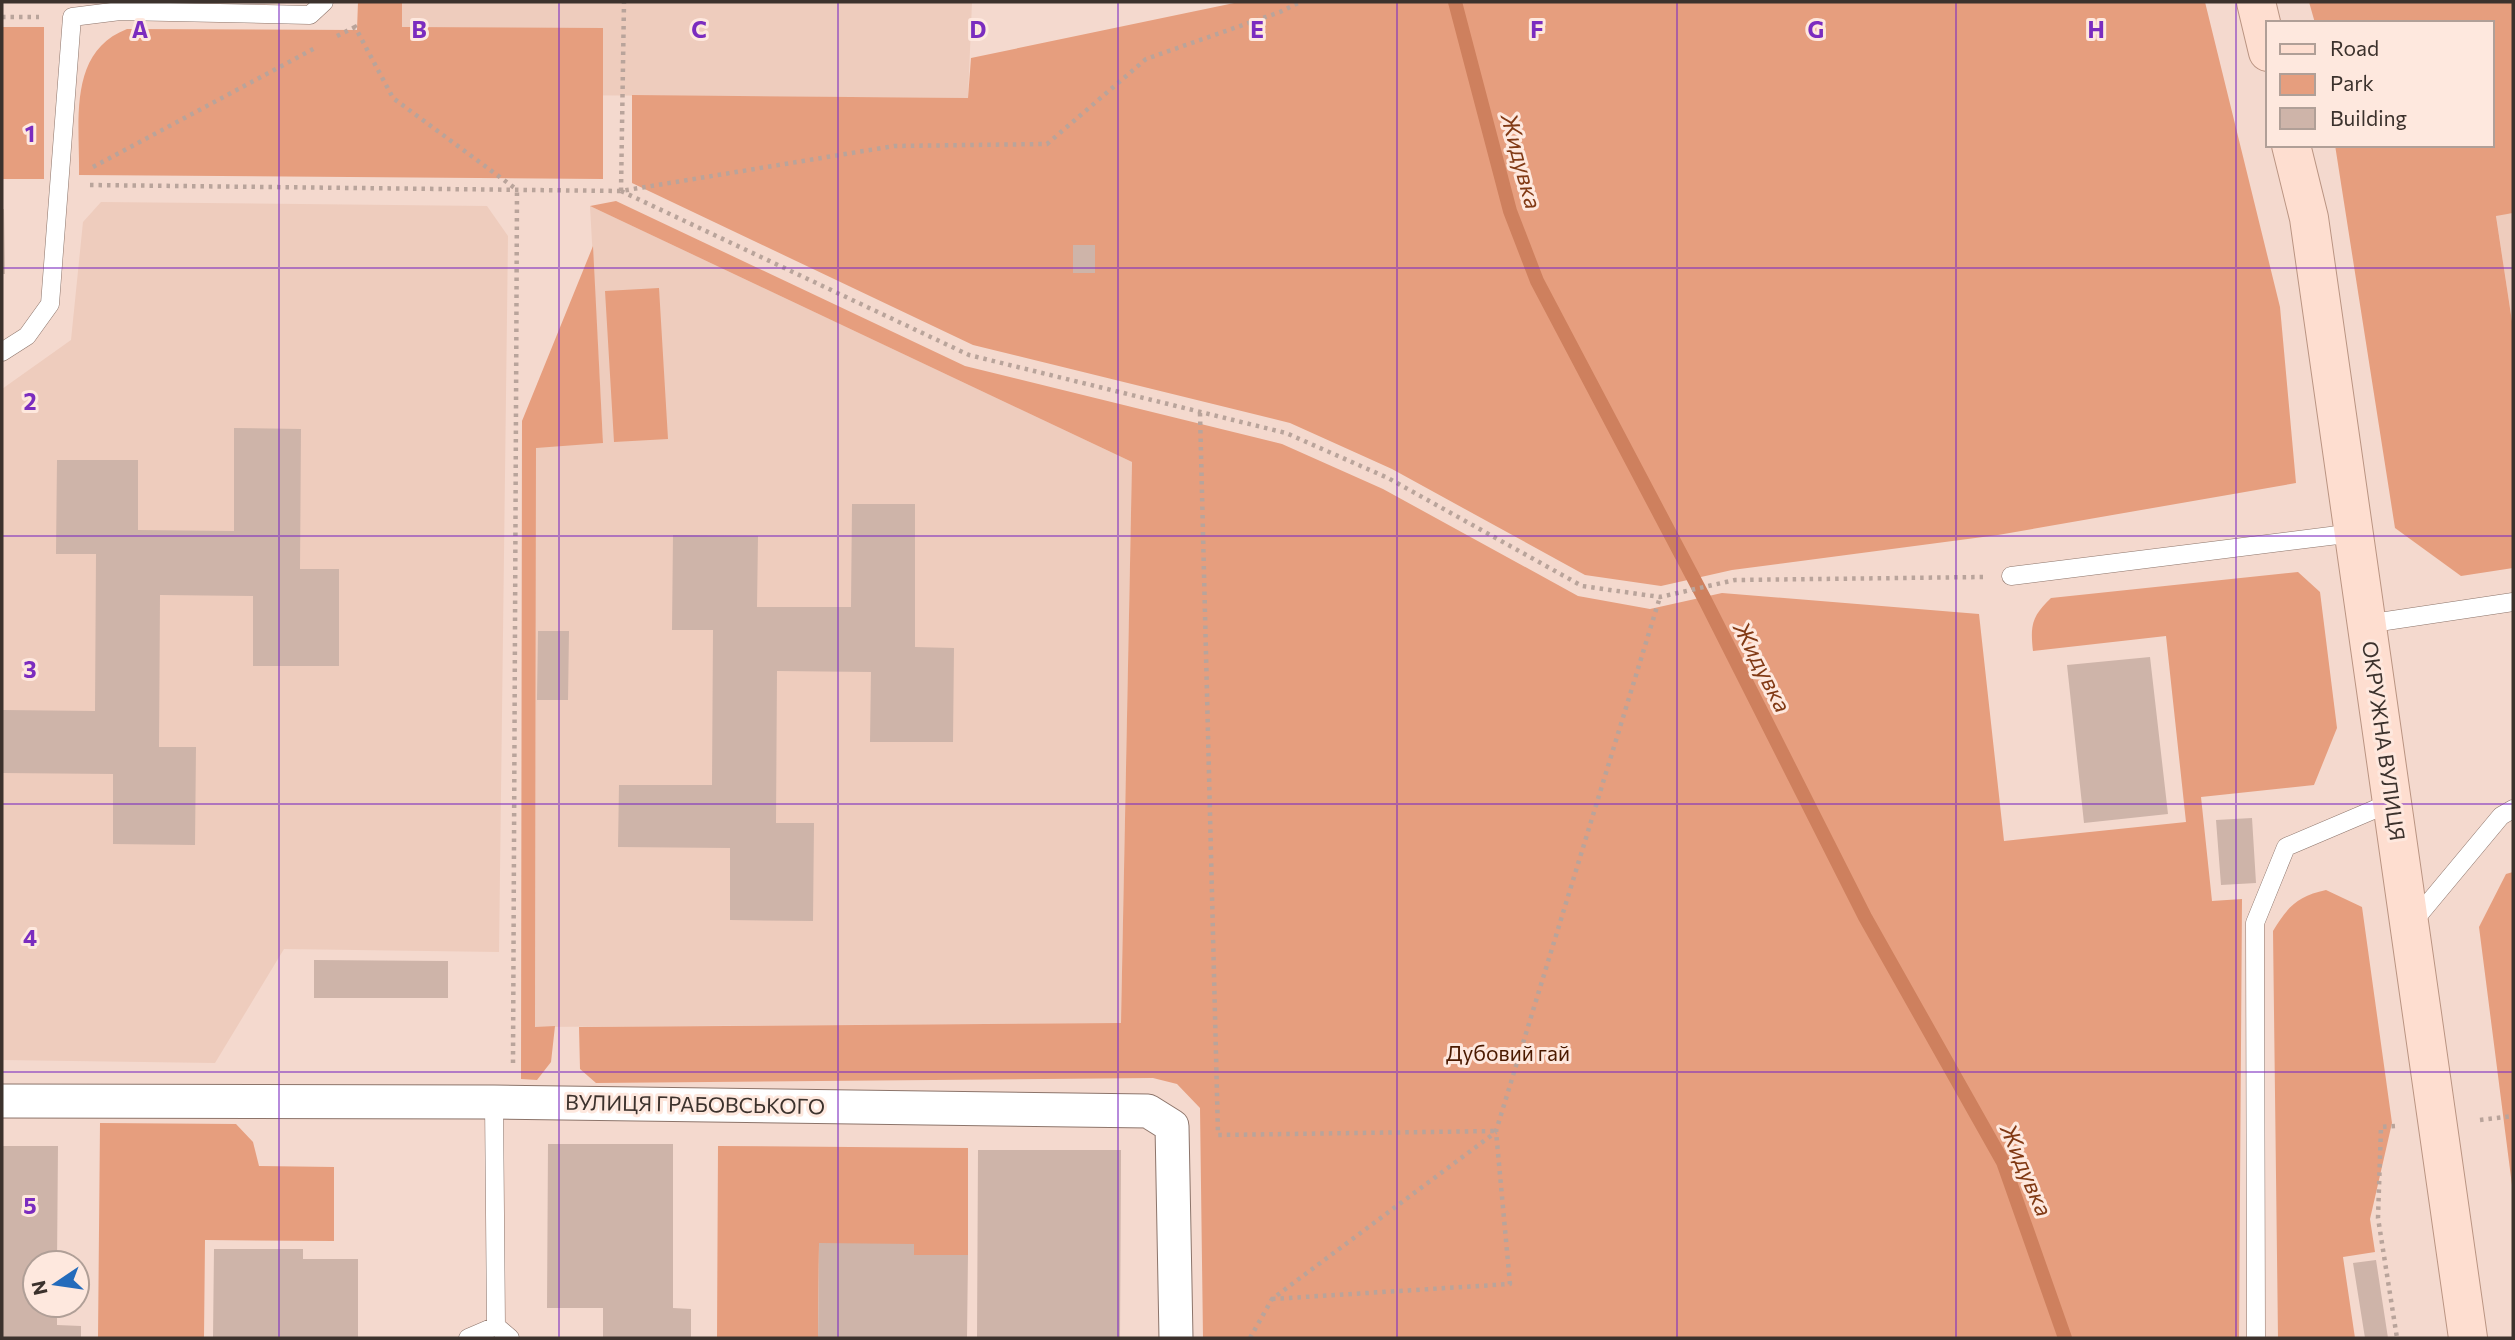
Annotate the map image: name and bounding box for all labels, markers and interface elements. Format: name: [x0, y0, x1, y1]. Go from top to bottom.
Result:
text: A: [132, 15, 149, 43]
text: B: [411, 15, 427, 43]
text: C: [691, 15, 707, 43]
text: D: [970, 15, 987, 43]
text: E: [1250, 15, 1264, 43]
text: F: [1530, 15, 1544, 43]
text: G: [1808, 15, 1824, 43]
text: H: [2087, 15, 2105, 43]
legend: [2266, 21, 2494, 147]
text: Road: [2330, 35, 2379, 60]
text: Park: [2330, 70, 2374, 95]
text: Building: [2330, 105, 2407, 130]
water label: Жидувка: [1495, 109, 1548, 212]
text: 1: [25, 119, 35, 147]
text: 2: [23, 387, 37, 415]
water label: Жидувка: [1728, 616, 1798, 717]
street label: ОКРУЖНА ВУЛИЦЯ: [2358, 639, 2411, 842]
text: 3: [23, 655, 37, 683]
text: 4: [23, 923, 37, 951]
park label: Дубовий гай: [1446, 1040, 1570, 1065]
street label: ВУЛИЦЯ ГРАБОВСЬКОГО: [565, 1089, 825, 1118]
water label: Жидувка: [1994, 1118, 2059, 1220]
text: 5: [23, 1191, 37, 1219]
north arrow: [21, 1249, 91, 1319]
text: N: [26, 1278, 52, 1297]

